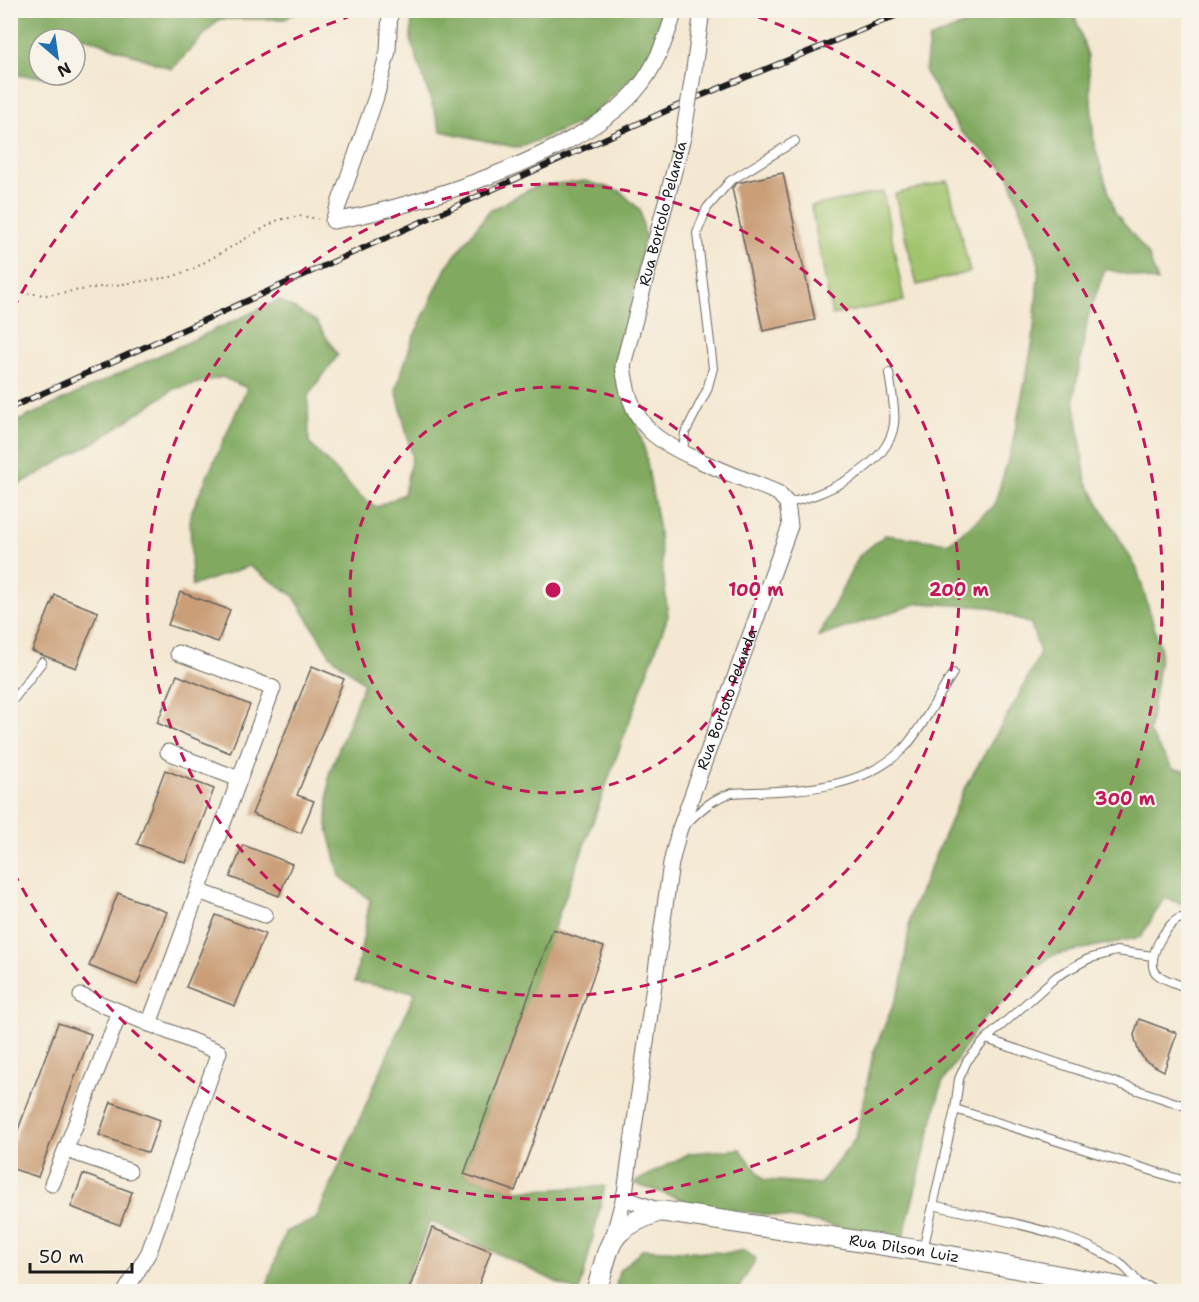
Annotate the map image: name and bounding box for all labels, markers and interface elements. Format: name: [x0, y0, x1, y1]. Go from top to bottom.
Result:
north arrow: [27, 27, 87, 87]
text: N: [53, 57, 75, 82]
street label: Rua Bortolo Pelanda: [634, 138, 692, 288]
text: 100 m: [728, 578, 784, 602]
text: 200 m: [929, 578, 990, 602]
centre of rings: [543, 580, 563, 600]
street label: Rua Bortolo Pelanda: [692, 625, 762, 773]
text: 300 m: [1095, 787, 1156, 811]
street label: Rua Dilson Luiz: [848, 1230, 961, 1267]
scale bar: [30, 1236, 132, 1274]
text: 50 m: [39, 1245, 84, 1269]

